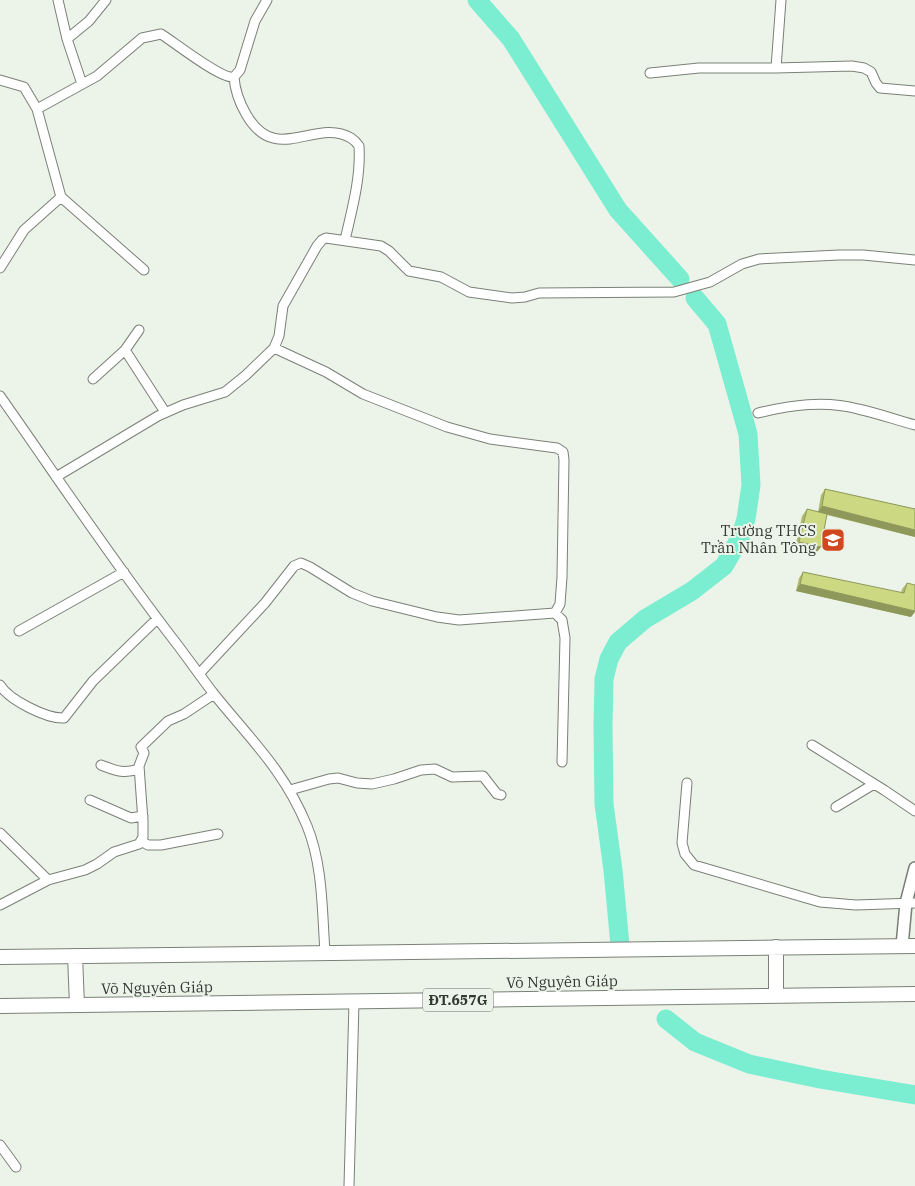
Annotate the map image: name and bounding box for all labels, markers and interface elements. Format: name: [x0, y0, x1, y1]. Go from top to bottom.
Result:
place label: Trường THCS Trần Nhân Tông: [701, 521, 816, 557]
school or university icon: Trường THCS Trần Nhân Tông: [820, 527, 846, 553]
street label: Võ Nguyên Giáp: [506, 971, 618, 992]
street label: Võ Nguyên Giáp: [101, 977, 213, 998]
road number: ĐT.657G: [423, 988, 493, 1012]

